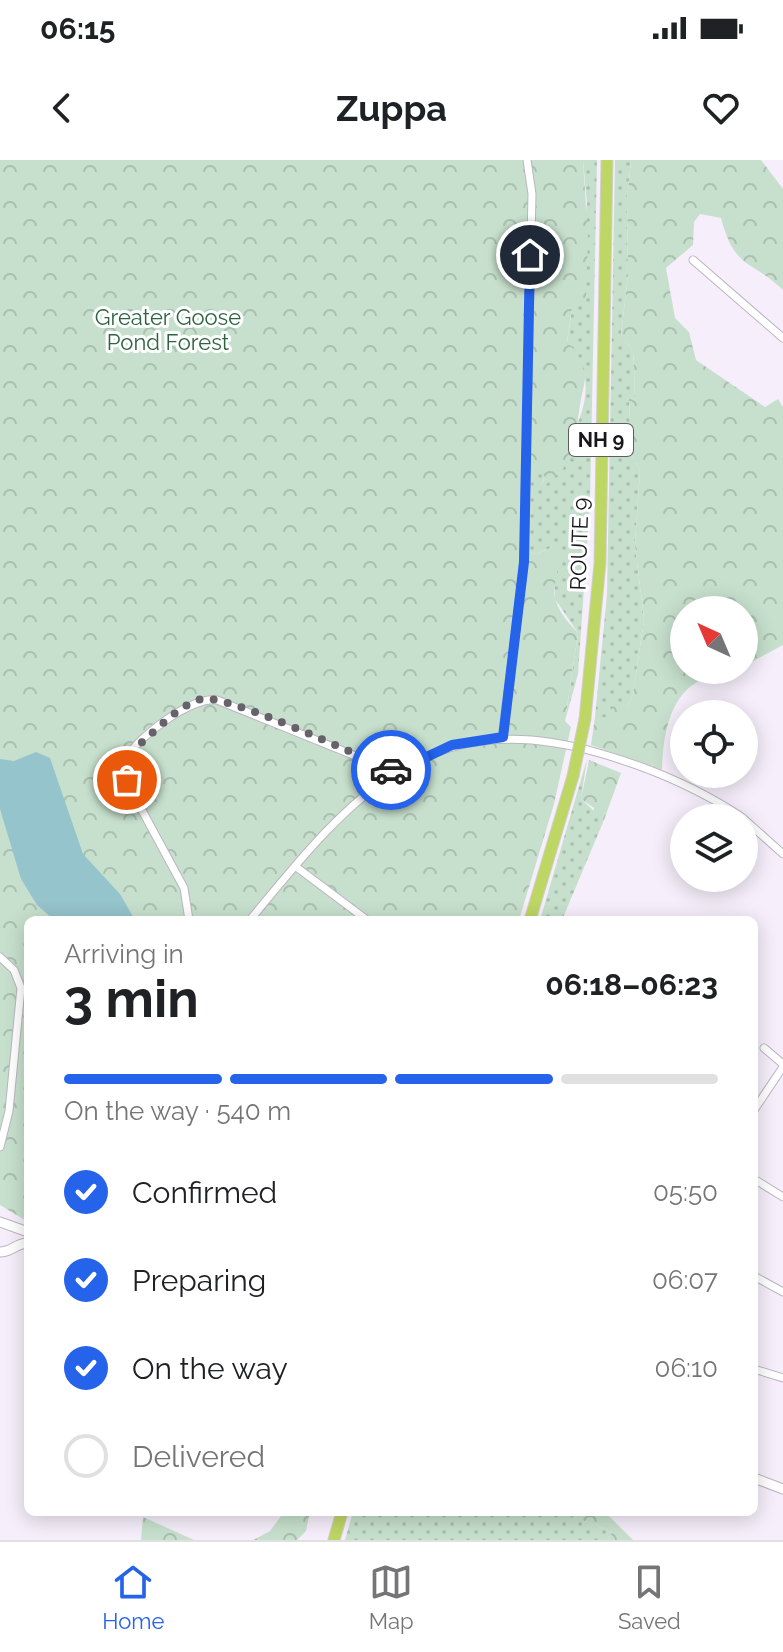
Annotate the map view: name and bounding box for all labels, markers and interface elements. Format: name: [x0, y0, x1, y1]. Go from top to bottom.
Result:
text: 06:15: [40, 11, 115, 46]
icon: back: [40, 86, 84, 130]
icon: heart: [699, 86, 743, 130]
text: Zuppa: [336, 87, 447, 129]
pin: [496, 221, 564, 289]
icon: home: [508, 233, 552, 277]
park label: Greater Goose Pond Forest: [95, 304, 241, 355]
road number: NH 9: [569, 424, 633, 456]
street label: ROUTE 9: [564, 497, 594, 591]
north arrow: [670, 596, 758, 684]
map controls: [670, 596, 758, 892]
button: locate: [670, 700, 758, 788]
courier: [351, 730, 431, 810]
pin: [93, 746, 161, 814]
icon: car: [369, 748, 413, 792]
icon: bag: [105, 758, 149, 802]
button: layers: [670, 804, 758, 892]
text: Arriving in: [64, 939, 184, 969]
text: 06:18–06:23: [545, 967, 718, 1002]
text: 3 min: [64, 968, 199, 1029]
text: On the way · 540 m: [64, 1096, 291, 1126]
icon: check: [64, 1170, 108, 1214]
text: Confirmed: [132, 1175, 277, 1210]
text: 05:50: [653, 1177, 718, 1207]
icon: check: [64, 1258, 108, 1302]
text: Preparing: [132, 1263, 266, 1298]
text: 06:07: [652, 1265, 718, 1295]
icon: check: [64, 1346, 108, 1390]
text: On the way: [132, 1351, 288, 1386]
text: 06:10: [654, 1353, 718, 1383]
text: Delivered: [132, 1439, 265, 1474]
tab: Home: [102, 1560, 164, 1634]
tab: Map: [369, 1560, 414, 1634]
tab: Saved: [618, 1560, 681, 1634]

